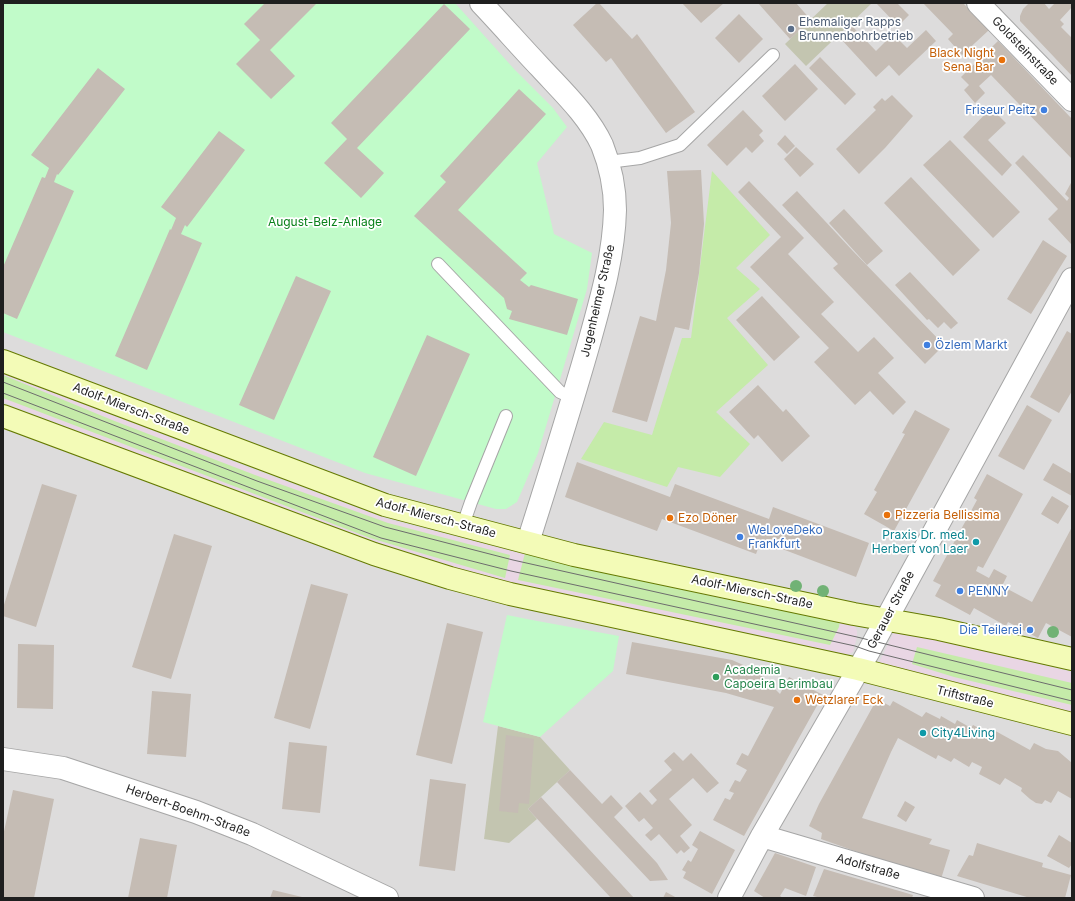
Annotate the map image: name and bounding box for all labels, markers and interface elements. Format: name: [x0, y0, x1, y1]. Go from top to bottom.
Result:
street label: Goldsteinstraße: [989, 14, 1061, 88]
place label: Ehemaliger Rapps Brunnenbohrbetrieb: [799, 15, 913, 43]
marker: Ehemaliger Rapps Brunnenbohrbetrieb: [786, 24, 796, 34]
place label: Black Night Sena Bar: [929, 46, 994, 74]
marker: Black Night Sena Bar: [997, 55, 1007, 65]
place label: Friseur Peitz: [965, 103, 1036, 117]
marker: Friseur Peitz: [1039, 105, 1049, 115]
park label: August-Belz-Anlage: [268, 215, 382, 229]
street label: Jugenheimer Straße: [578, 243, 618, 359]
place label: Özlem Markt: [935, 338, 1007, 352]
marker: Özlem Markt: [922, 340, 932, 350]
street label: Adolf-Miersch-Straße: [71, 380, 191, 438]
street label: Adolf-Miersch-Straße: [374, 495, 498, 541]
place label: Pizzeria Bellissima: [895, 508, 1000, 522]
marker: Pizzeria Bellissima: [882, 510, 892, 520]
place label: Ezo Döner: [678, 511, 737, 525]
marker: Ezo Döner: [665, 513, 675, 523]
place label: WeLoveDeko Frankfurt: [748, 523, 823, 551]
place label: Praxis Dr. med. Herbert von Laer: [872, 528, 968, 556]
marker: WeLoveDeko Frankfurt: [735, 532, 745, 542]
marker: Praxis Dr. med. Herbert von Laer: [971, 537, 981, 547]
street label: Gerauer Straße: [864, 568, 918, 652]
street label: Adolf-Miersch-Straße: [690, 572, 814, 612]
place label: PENNY: [968, 584, 1009, 598]
marker: PENNY: [955, 586, 965, 596]
place label: Die Teilerei: [959, 623, 1022, 637]
marker: Die Teilerei: [1025, 625, 1035, 635]
place label: Academia Capoeira Berimbau: [724, 663, 833, 691]
marker: Academia Capoeira Berimbau: [711, 672, 721, 682]
street label: Triftstraße: [935, 683, 995, 711]
place label: Wetzlarer Eck: [805, 693, 883, 707]
marker: Wetzlarer Eck: [792, 695, 802, 705]
place label: City4Living: [931, 726, 995, 740]
marker: City4Living: [918, 728, 928, 738]
street label: Herbert-Boehm-Straße: [124, 782, 252, 840]
street label: Adolfstraße: [834, 851, 902, 883]

